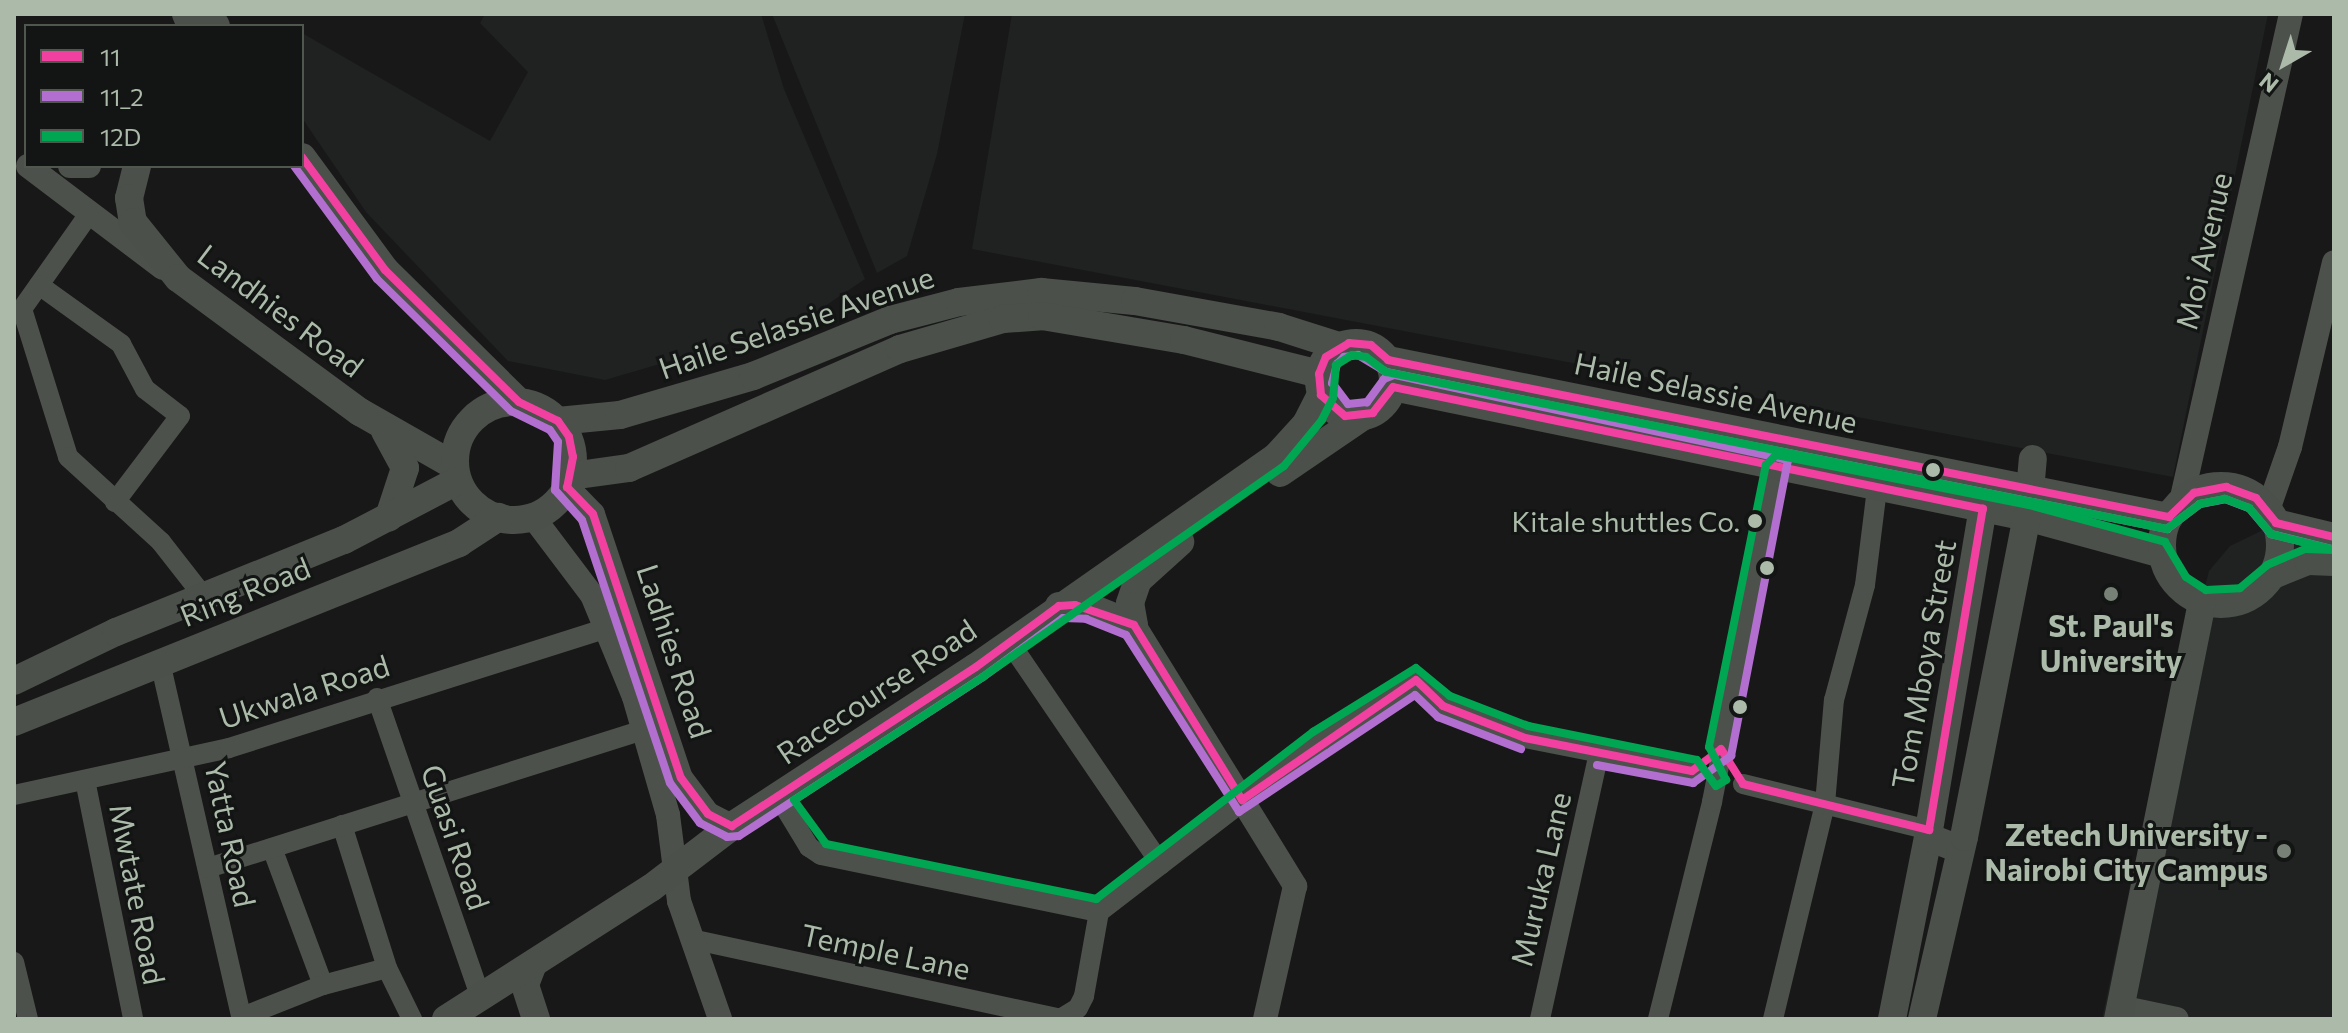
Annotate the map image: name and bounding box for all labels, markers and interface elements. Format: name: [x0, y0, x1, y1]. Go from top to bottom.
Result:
legend: [24, 24, 304, 168]
north arrow: [2244, 24, 2324, 104]
text: 11: [100, 42, 121, 71]
text: N: [2254, 67, 2283, 99]
text: 11_2: [100, 82, 143, 111]
text: 12D: [100, 122, 141, 151]
street label: Moi Avenue: [2167, 169, 2239, 333]
street label: Landhies Road: [191, 236, 371, 384]
street label: Haile Selassie Avenue: [654, 258, 938, 386]
street label: Haile Selassie Avenue: [1571, 344, 1861, 440]
unlabelled marker: [1925, 462, 1941, 478]
place label: Kitale shuttles Co.: [1511, 504, 1740, 538]
marker: Kitale shuttles Co.: [1747, 513, 1763, 529]
street label: Tom Mboya Street: [1883, 537, 1963, 791]
street label: Ring Road: [175, 549, 315, 633]
street label: Ladhies Road: [630, 560, 720, 742]
unlabelled marker: [1759, 560, 1775, 576]
marker: St. Paul's University: [2102, 585, 2120, 603]
place label: St. Paul's University: [2040, 607, 2182, 678]
street label: Racecourse Road: [770, 611, 982, 771]
street label: Ukwala Road: [214, 647, 394, 735]
unlabelled marker: [1732, 699, 1748, 715]
street label: Yatta Road: [198, 758, 264, 910]
street label: Guasi Road: [414, 759, 498, 915]
street label: Muruka Lane: [1502, 788, 1578, 970]
street label: Mwtate Road: [103, 801, 173, 987]
place label: Zetech University - Nairobi City Campus: [1985, 816, 2268, 886]
marker: Zetech University - Nairobi City Campus: [2275, 842, 2293, 860]
street label: Temple Lane: [798, 916, 974, 986]

